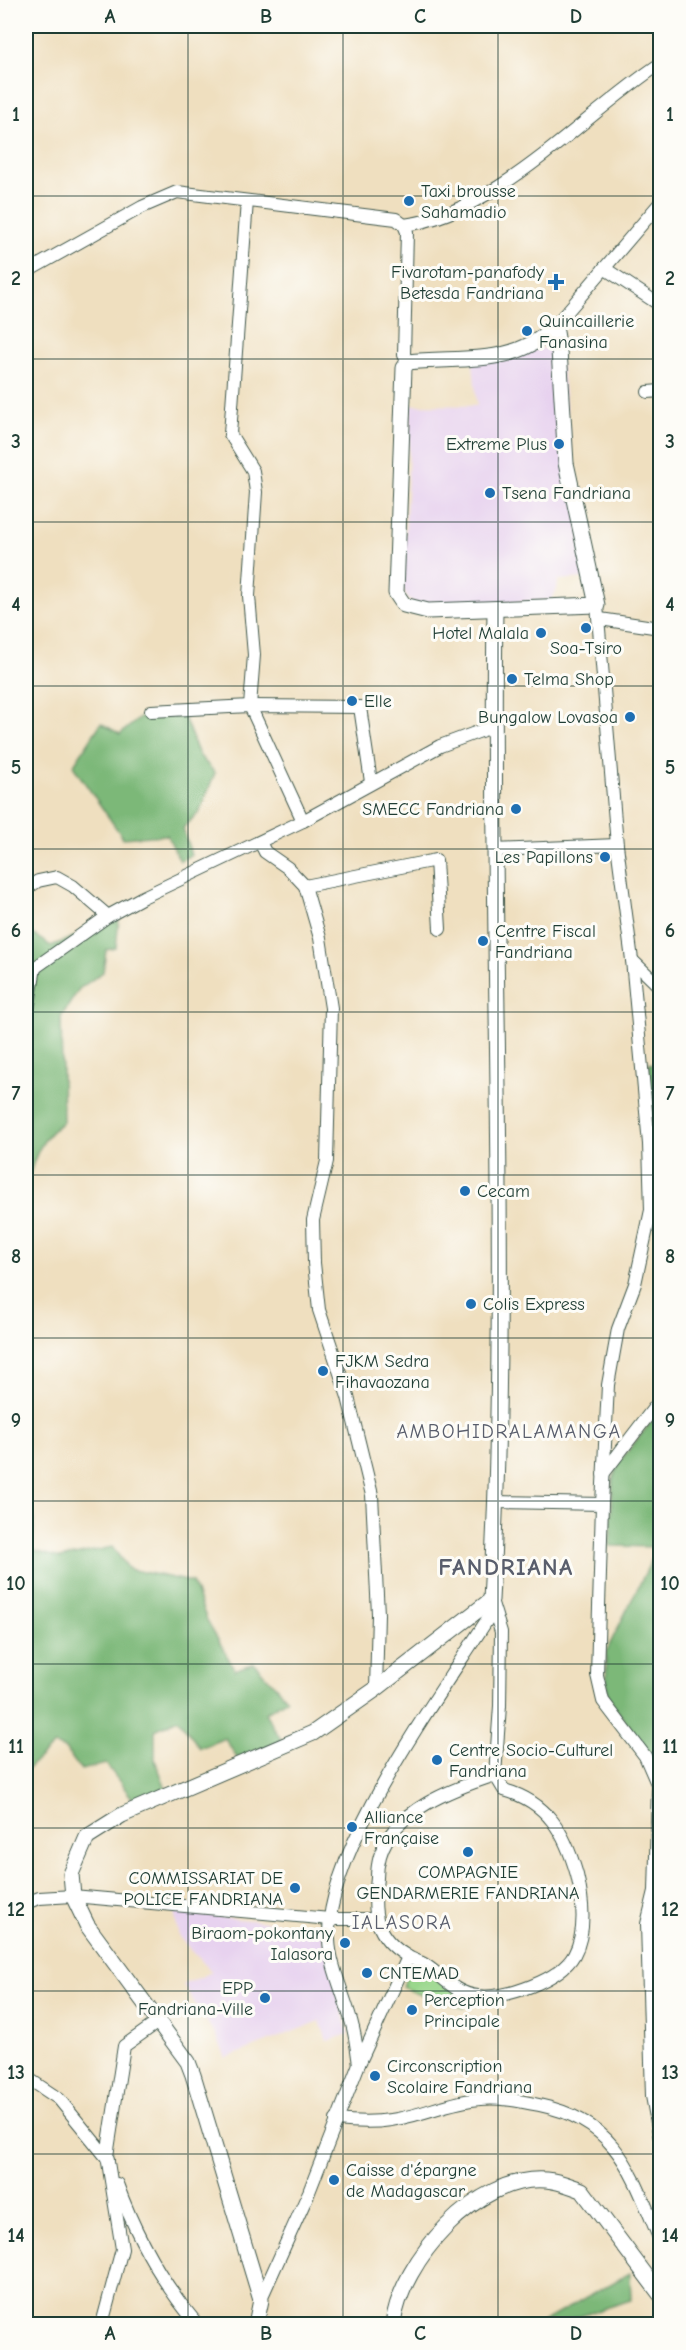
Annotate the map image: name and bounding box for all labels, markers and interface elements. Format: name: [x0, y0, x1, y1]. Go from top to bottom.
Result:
text: A: [104, 5, 116, 28]
text: B: [260, 5, 272, 28]
text: C: [414, 5, 426, 28]
text: D: [570, 5, 582, 28]
text: 1: [12, 103, 20, 126]
text: 1: [666, 103, 674, 126]
place label: Taxi brousse Sahamadio: [421, 181, 516, 223]
marker: Taxi brousse Sahamadio: [402, 194, 416, 208]
place label: Fivarotam-panafody Betesda Fandriana: [391, 262, 545, 304]
text: 2: [11, 267, 21, 290]
text: 2: [665, 267, 675, 290]
marker: Fivarotam-panafody Betesda Fandriana: [549, 275, 563, 289]
place label: Quincaillerie Fanasina: [539, 311, 634, 353]
marker: Quincaillerie Fanasina: [520, 324, 534, 338]
text: 3: [11, 430, 21, 453]
text: 3: [665, 430, 675, 453]
place label: Extreme Plus: [446, 434, 547, 455]
marker: Extreme Plus: [552, 437, 566, 451]
place label: Tsena Fandriana: [502, 483, 631, 504]
marker: Tsena Fandriana: [483, 486, 497, 500]
text: 4: [11, 593, 21, 616]
text: 4: [665, 593, 675, 616]
marker: Soa-Tsiro: [579, 621, 593, 635]
place label: Hotel Malala: [432, 623, 529, 644]
marker: Hotel Malala: [534, 626, 548, 640]
place label: Soa-Tsiro: [550, 638, 622, 659]
place label: Telma Shop: [524, 669, 614, 690]
marker: Telma Shop: [505, 672, 519, 686]
place label: Elle: [364, 691, 392, 712]
marker: Elle: [345, 694, 359, 708]
place label: Bungalow Lovasoa: [478, 707, 618, 728]
marker: Bungalow Lovasoa: [623, 710, 637, 724]
text: 5: [11, 756, 21, 779]
text: 5: [665, 756, 675, 779]
place label: SMECC Fandriana: [362, 799, 504, 820]
marker: SMECC Fandriana: [509, 802, 523, 816]
place label: Les Papillons: [495, 847, 593, 868]
marker: Les Papillons: [598, 850, 612, 864]
text: 6: [11, 919, 21, 942]
text: 6: [665, 919, 675, 942]
place label: Centre Fiscal Fandriana: [495, 921, 596, 963]
marker: Centre Fiscal Fandriana: [476, 934, 490, 948]
text: 7: [12, 1082, 21, 1105]
text: 7: [666, 1082, 675, 1105]
place label: Cecam: [477, 1181, 530, 1202]
marker: Cecam: [458, 1184, 472, 1198]
text: 8: [11, 1245, 21, 1268]
text: 8: [665, 1245, 675, 1268]
place label: Colis Express: [483, 1294, 585, 1315]
marker: Colis Express: [464, 1297, 478, 1311]
place label: FJKM Sedra Fihavaozana: [335, 1351, 430, 1393]
marker: FJKM Sedra Fihavaozana: [316, 1364, 330, 1378]
text: 9: [11, 1409, 21, 1432]
text: 9: [665, 1409, 675, 1432]
district label: AMBOHIDRALAMANGA: [396, 1420, 622, 1443]
district label: FANDRIANA: [438, 1553, 574, 1581]
text: 10: [6, 1572, 26, 1595]
text: 10: [660, 1572, 680, 1595]
text: 11: [8, 1735, 24, 1758]
text: 11: [662, 1735, 678, 1758]
place label: Centre Socio-Culturel Fandriana: [449, 1740, 613, 1782]
marker: Centre Socio-Culturel Fandriana: [430, 1753, 444, 1767]
place label: Alliance Française: [364, 1807, 439, 1849]
marker: Alliance Française: [345, 1820, 359, 1834]
marker: COMPAGNIE GENDARMERIE FANDRIANA: [461, 1845, 475, 1859]
place label: COMPAGNIE GENDARMERIE FANDRIANA: [356, 1862, 580, 1904]
place label: COMMISSARIAT DE POLICE FANDRIANA: [124, 1868, 283, 1910]
marker: COMMISSARIAT DE POLICE FANDRIANA: [288, 1881, 302, 1895]
text: 12: [7, 1898, 25, 1921]
text: 12: [661, 1898, 679, 1921]
district label: IALASORA: [352, 1911, 452, 1934]
place label: Biraom-pokontany Ialasora: [191, 1923, 334, 1965]
marker: Biraom-pokontany Ialasora: [338, 1936, 352, 1950]
place label: CNTEMAD: [379, 1963, 459, 1984]
marker: CNTEMAD: [360, 1966, 374, 1980]
place label: EPP Fandriana-Ville: [138, 1978, 253, 2020]
place label: Perception Principale: [424, 1990, 505, 2032]
marker: EPP Fandriana-Ville: [258, 1991, 272, 2005]
marker: Perception Principale: [405, 2003, 419, 2017]
place label: Circonscription Scolaire Fandriana: [387, 2056, 532, 2098]
text: 13: [7, 2061, 25, 2084]
text: 13: [661, 2061, 679, 2084]
marker: Circonscription Scolaire Fandriana: [368, 2069, 382, 2083]
place label: Caisse d'épargne de Madagascar: [346, 2160, 476, 2202]
marker: Caisse d'épargne de Madagascar: [327, 2173, 341, 2187]
text: 14: [7, 2224, 25, 2247]
text: 14: [661, 2224, 679, 2247]
text: A: [104, 2322, 116, 2345]
text: B: [260, 2322, 272, 2345]
text: C: [414, 2322, 426, 2345]
text: D: [570, 2322, 582, 2345]

